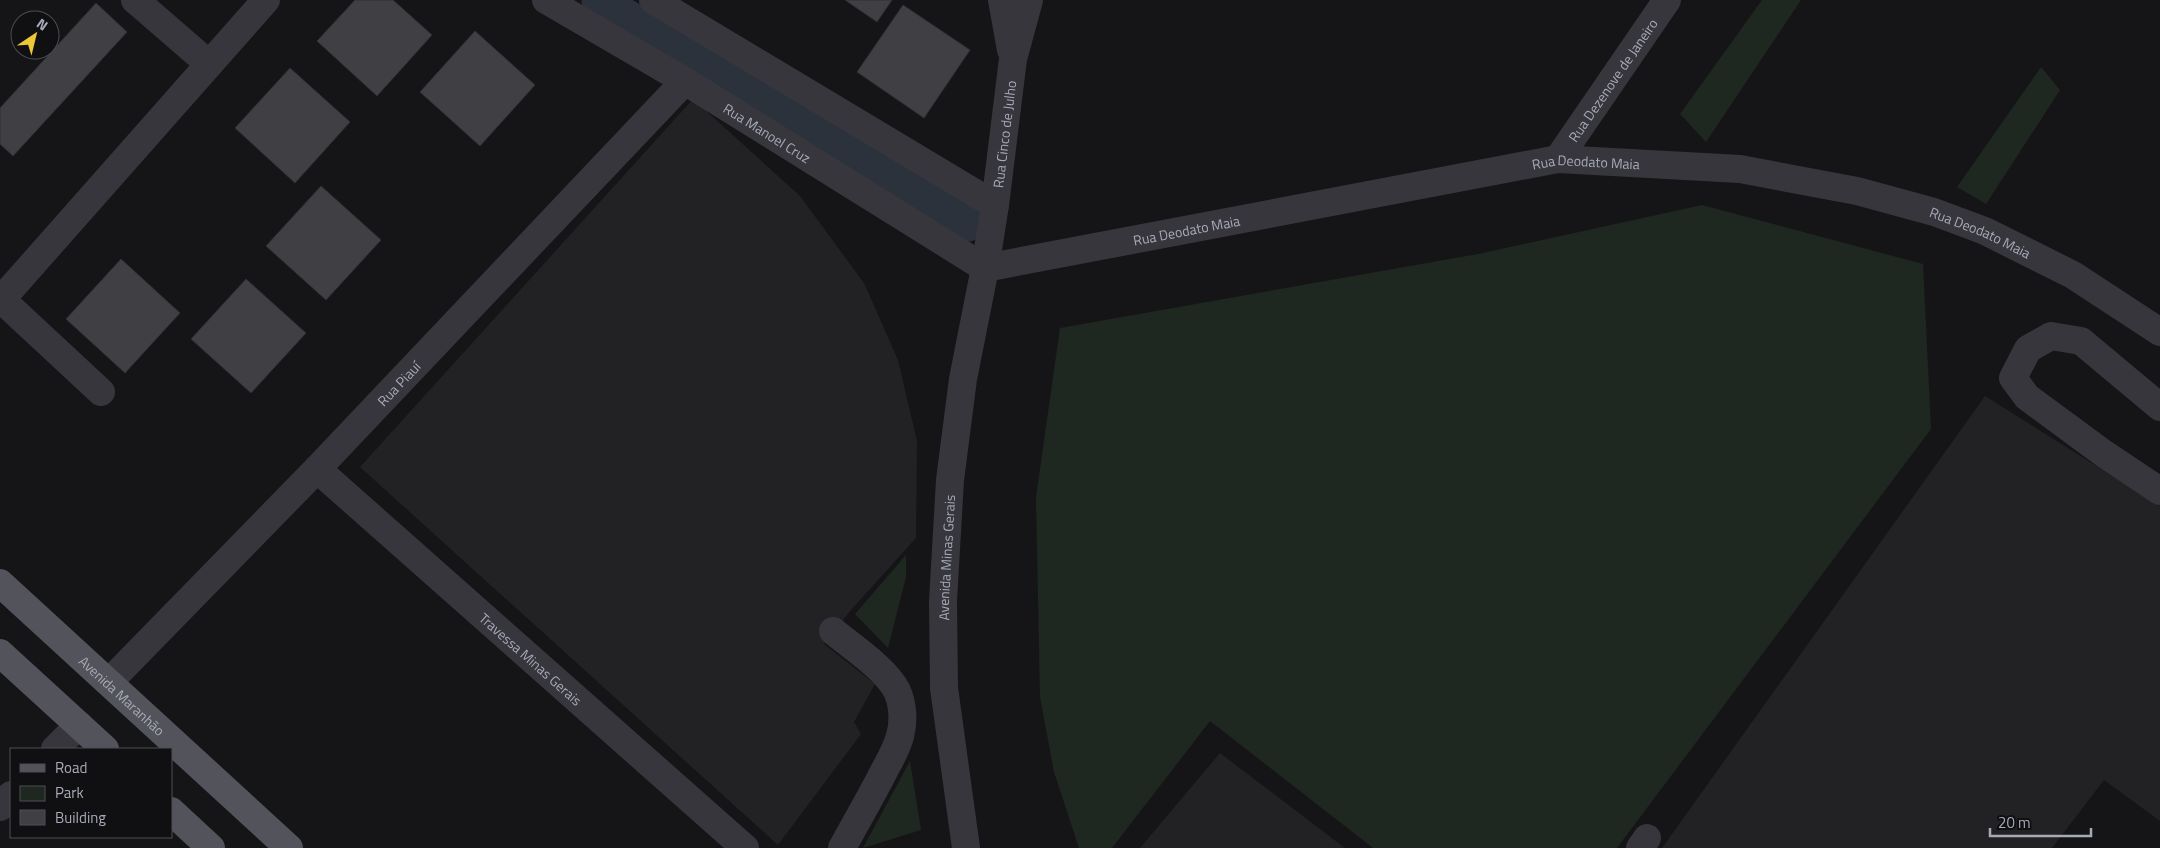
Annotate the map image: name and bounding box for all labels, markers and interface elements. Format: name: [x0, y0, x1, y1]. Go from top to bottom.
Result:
north arrow: [10, 10, 60, 60]
text: N: [33, 13, 53, 35]
street label: Rua Dezenove de Janeiro: [1562, 14, 1662, 146]
street label: Rua Cinco de Julho: [987, 79, 1021, 189]
street label: Rua Manoel Cruz: [720, 97, 815, 168]
street label: Rua Deodato Maia: [1530, 148, 1640, 174]
street label: Rua Deodato Maia: [1927, 201, 2035, 263]
street label: Rua Deodato Maia: [1131, 209, 1242, 250]
street label: Rua Piauí: [372, 355, 426, 410]
street label: Avenida Minas Gerais: [932, 494, 960, 621]
street label: Travessa Minas Gerais: [475, 607, 587, 710]
street label: Avenida Maranhão: [75, 650, 170, 740]
legend: [10, 748, 172, 838]
text: Road: [55, 756, 87, 779]
text: Park: [55, 781, 84, 804]
text: Building: [55, 806, 106, 829]
scale bar: [1990, 806, 2091, 838]
text: 20 m: [1998, 811, 2031, 834]

